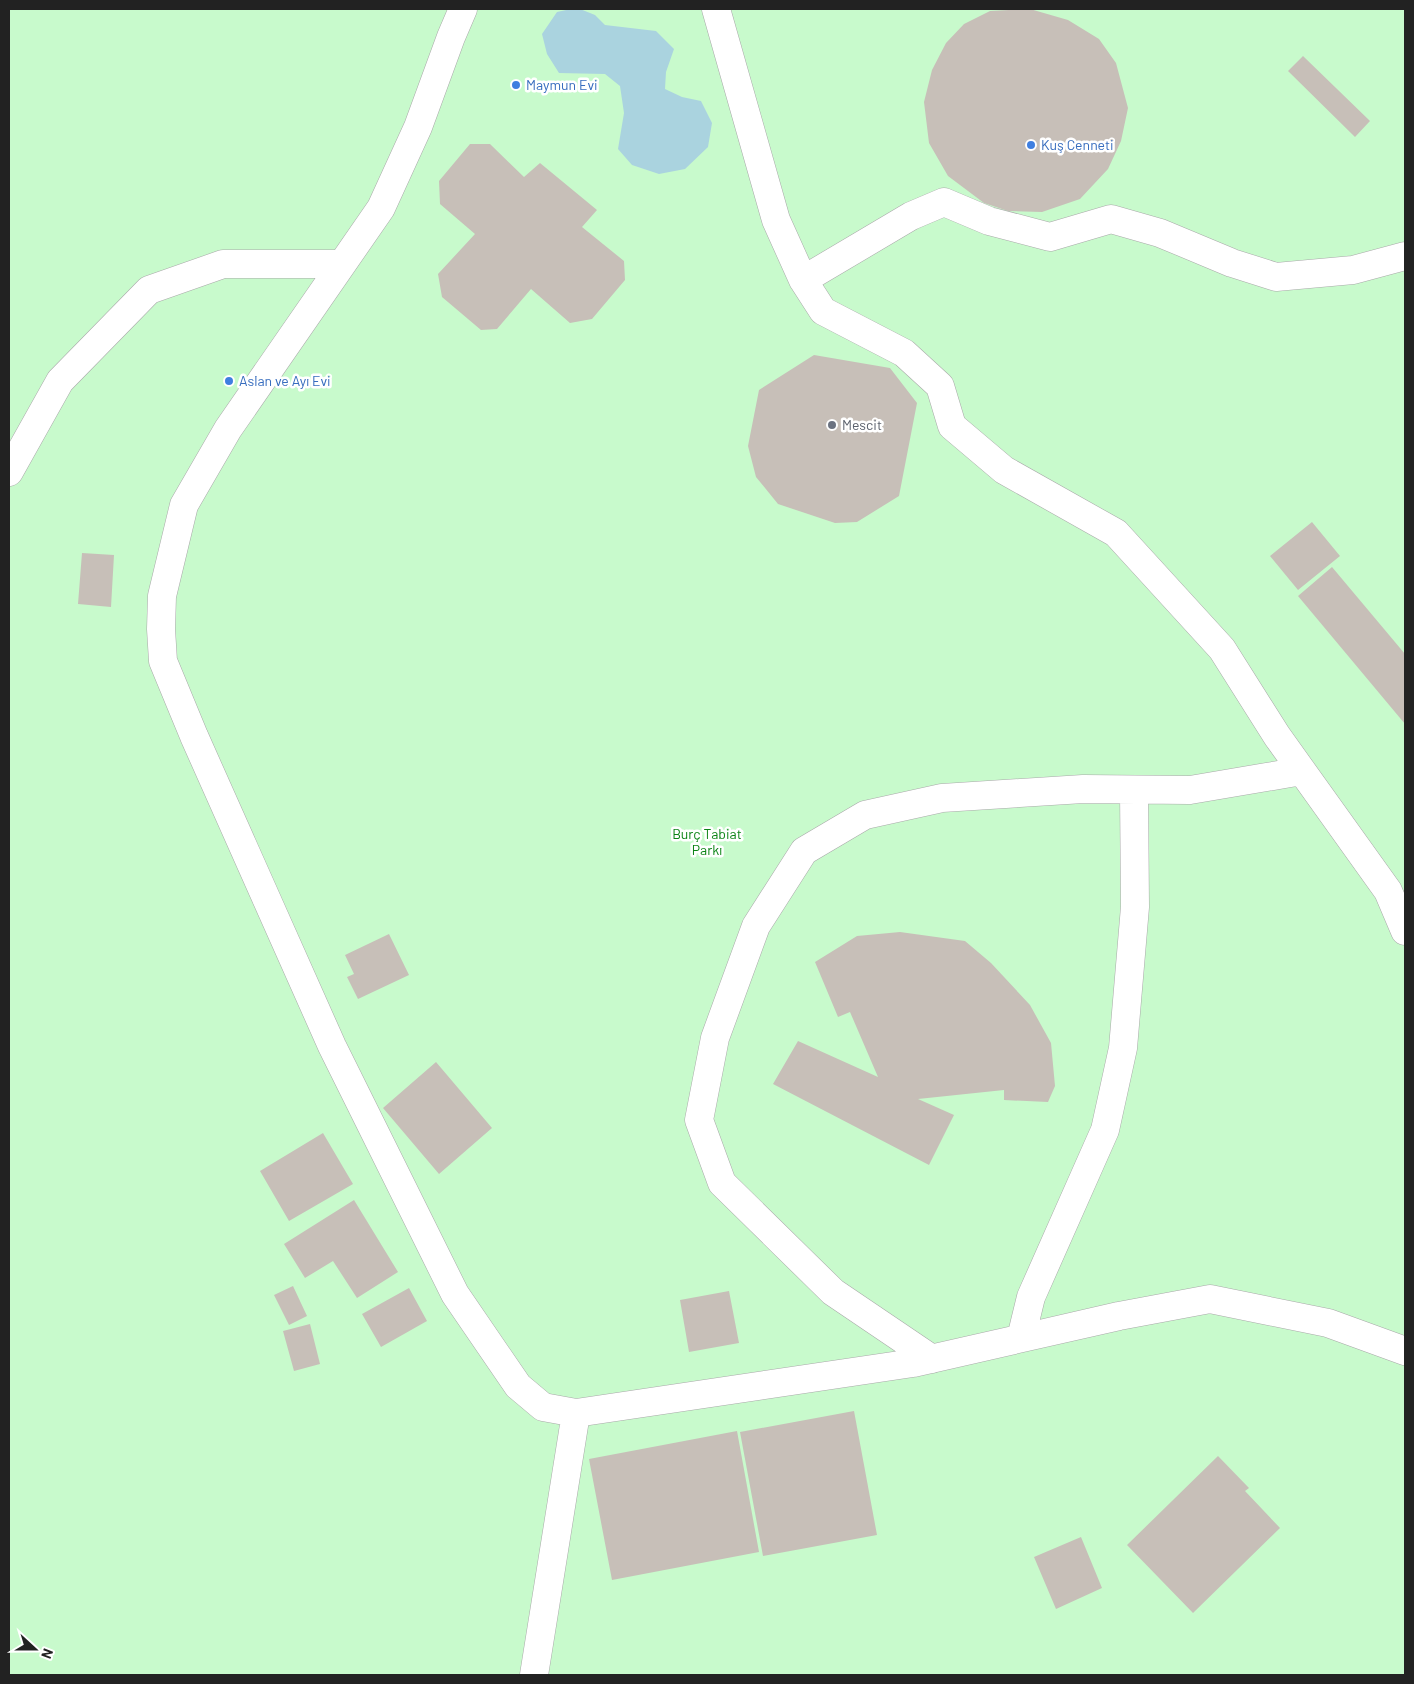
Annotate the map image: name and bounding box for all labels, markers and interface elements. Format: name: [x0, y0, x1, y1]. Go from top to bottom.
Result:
place label: Maymun Evi: [526, 76, 598, 93]
marker: Maymun Evi: [510, 79, 522, 91]
place label: Kuş Cenneti: [1041, 136, 1114, 153]
marker: Kuş Cenneti: [1025, 139, 1037, 151]
place label: Aslan ve Ayı Evi: [239, 372, 331, 389]
marker: Aslan ve Ayı Evi: [223, 375, 235, 387]
place label: Mescit: [842, 416, 882, 433]
marker: Mescit: [826, 419, 838, 431]
park label: Burç Tabiat Parkı: [672, 825, 742, 858]
north arrow: [10, 1624, 60, 1674]
text: N: [38, 1646, 57, 1661]

